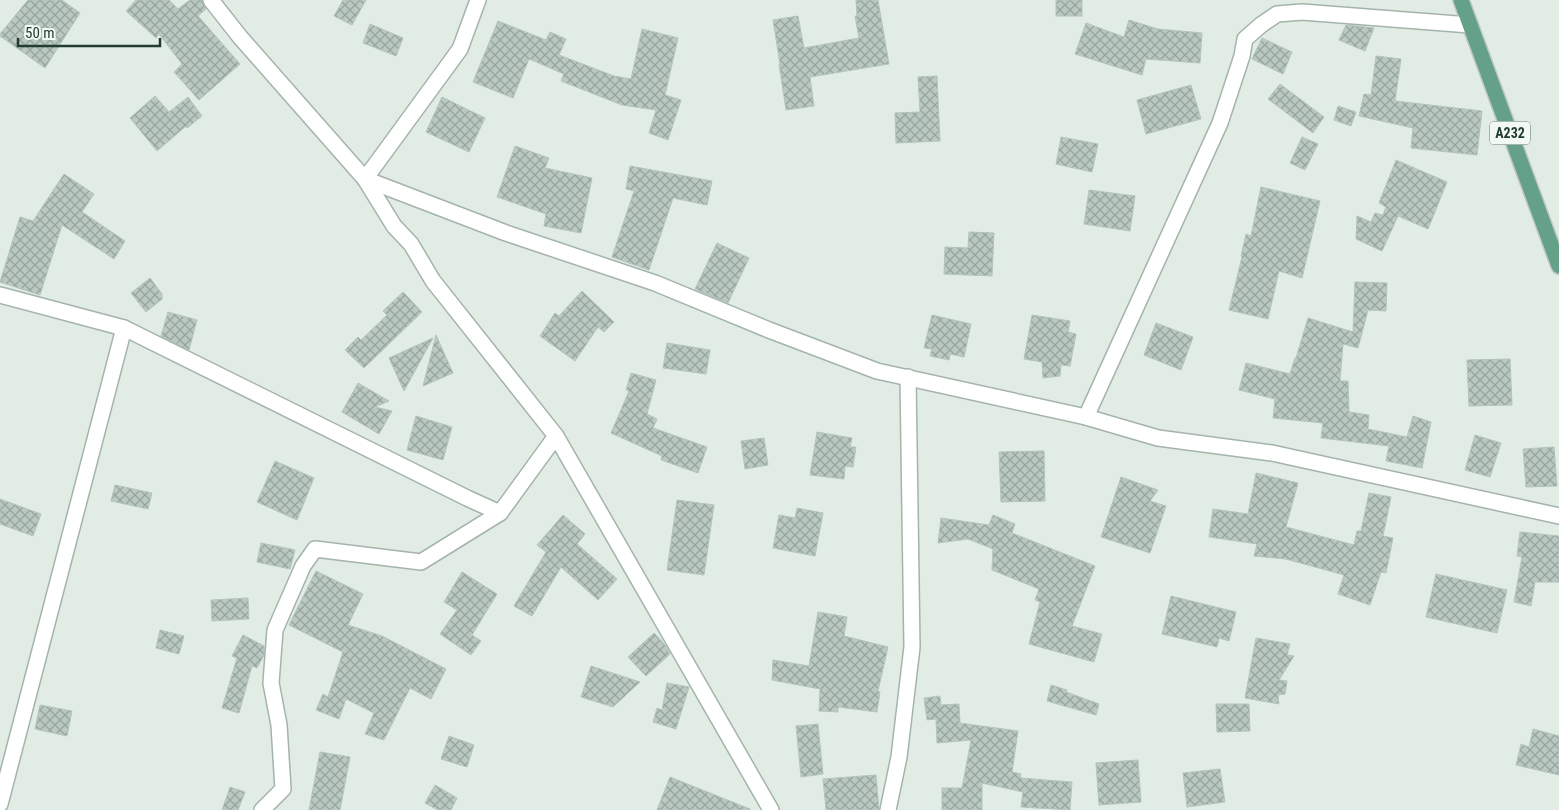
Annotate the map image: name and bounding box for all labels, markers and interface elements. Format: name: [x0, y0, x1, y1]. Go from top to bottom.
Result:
scale bar: [18, 15, 160, 47]
text: 50 m: [25, 24, 55, 42]
road number: A232: [1490, 122, 1530, 144]

